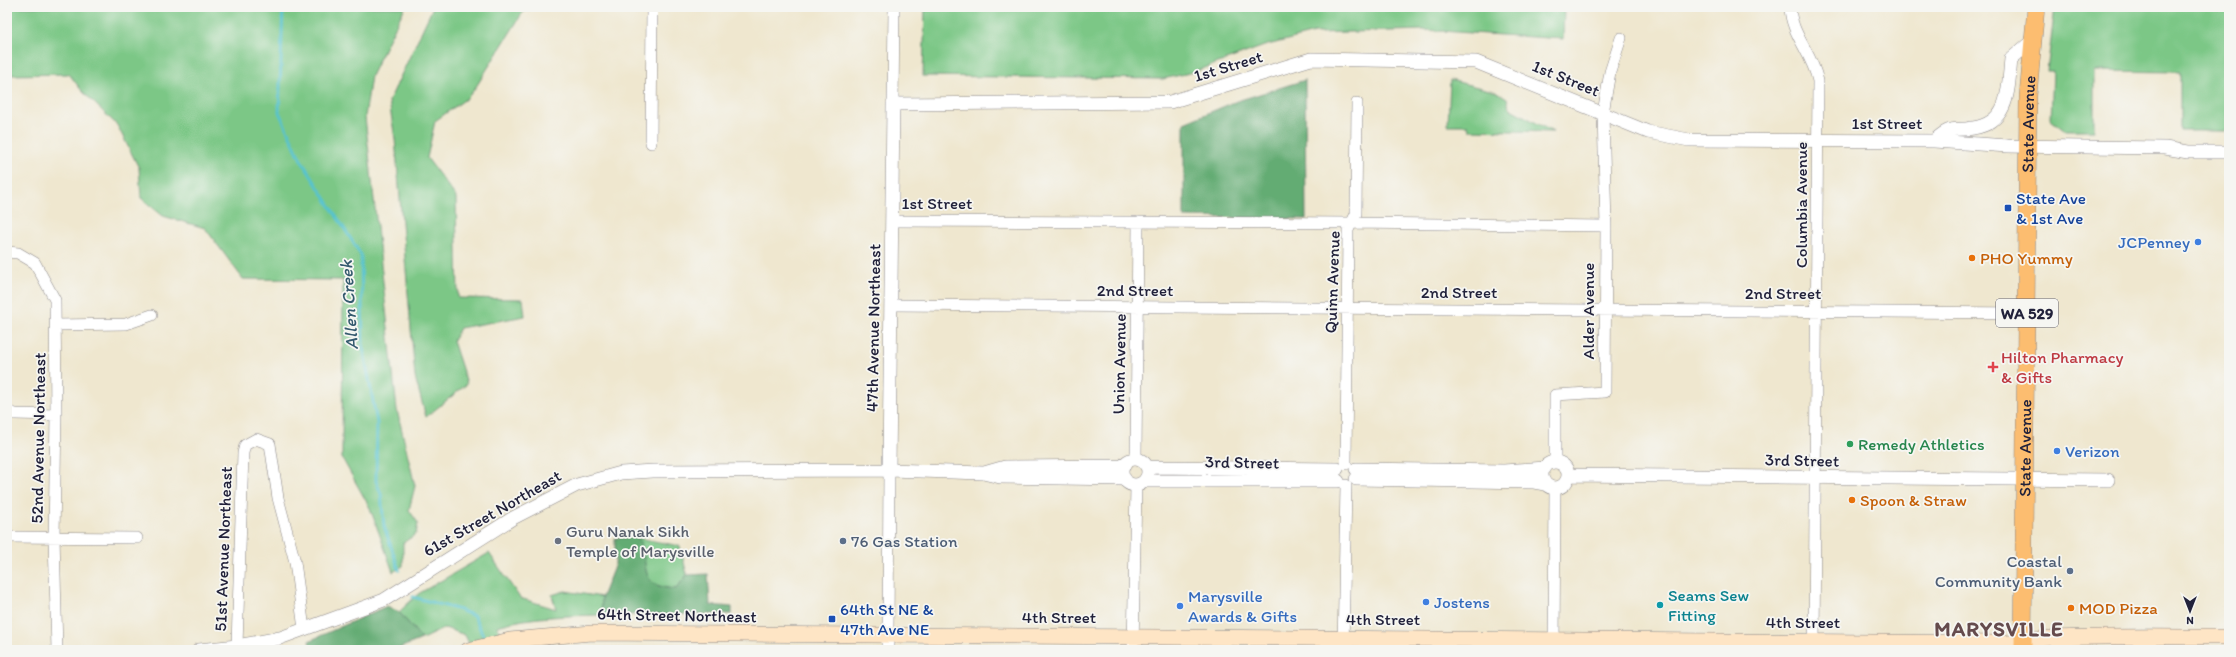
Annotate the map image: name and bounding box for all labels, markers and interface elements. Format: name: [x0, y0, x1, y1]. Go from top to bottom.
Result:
street label: 1st Street: [1191, 46, 1265, 86]
street label: 1st Street: [1529, 55, 1603, 101]
street label: State Avenue: [2017, 75, 2040, 173]
street label: 1st Street: [1852, 113, 1923, 133]
street label: Columbia Avenue: [1791, 142, 1811, 268]
place label: State Ave & 1st Ave: [2016, 188, 2086, 228]
street label: 1st Street: [902, 193, 973, 213]
marker: State Ave & 1st Ave: [2003, 203, 2013, 213]
street label: Quinn Avenue: [1320, 230, 1344, 334]
place label: JCPenney: [2118, 232, 2190, 252]
marker: JCPenney: [2193, 237, 2203, 247]
street label: 47th Avenue Northeast: [862, 244, 884, 412]
place label: PHO Yummy: [1980, 248, 2073, 268]
marker: PHO Yummy: [1967, 253, 1977, 263]
water label: Allen Creek: [335, 258, 363, 350]
street label: Alder Avenue: [1578, 263, 1598, 359]
street label: 2nd Street: [1097, 280, 1174, 300]
street label: 2nd Street: [1421, 282, 1498, 302]
street label: 2nd Street: [1745, 283, 1822, 303]
road number: WA 529: [1996, 299, 2058, 327]
street label: Union Avenue: [1108, 313, 1130, 415]
place label: Hilton Pharmacy & Gifts: [2001, 347, 2124, 387]
street label: 52nd Avenue Northeast: [27, 352, 49, 524]
marker: Hilton Pharmacy & Gifts: [1988, 362, 1998, 372]
street label: State Avenue: [2014, 399, 2035, 497]
place label: Remedy Athletics: [1858, 434, 1985, 454]
marker: Remedy Athletics: [1845, 439, 1855, 449]
place label: Verizon: [2065, 441, 2120, 461]
marker: Verizon: [2052, 446, 2062, 456]
street label: 3rd Street: [1765, 449, 1840, 471]
street label: 3rd Street: [1205, 451, 1280, 473]
street label: 61st Street Northeast: [419, 465, 565, 561]
street label: 51st Avenue Northeast: [210, 466, 236, 632]
place label: Spoon & Straw: [1860, 490, 1967, 510]
marker: Spoon & Straw: [1847, 495, 1857, 505]
place label: Guru Nanak Sikh Temple of Marysville: [566, 521, 715, 561]
place label: 76 Gas Station: [851, 531, 958, 551]
marker: Guru Nanak Sikh Temple of Marysville: [553, 536, 563, 546]
marker: 76 Gas Station: [838, 536, 848, 546]
place label: Coastal Community Bank: [1935, 551, 2062, 591]
marker: Coastal Community Bank: [2065, 566, 2075, 576]
place label: Seams Sew Fitting: [1668, 585, 1749, 625]
place label: Marysville Awards & Gifts: [1188, 586, 1297, 626]
north arrow: [2170, 591, 2210, 631]
place label: Jostens: [1434, 592, 1490, 612]
marker: Jostens: [1421, 597, 1431, 607]
place label: MOD Pizza: [2079, 598, 2158, 618]
place label: 64th St NE & 47th Ave NE: [840, 599, 934, 639]
marker: Seams Sew Fitting: [1655, 600, 1665, 610]
marker: Marysville Awards & Gifts: [1175, 601, 1185, 611]
marker: MOD Pizza: [2066, 603, 2076, 613]
street label: 64th Street Northeast: [597, 604, 757, 626]
street label: 4th Street: [1022, 607, 1097, 627]
street label: 4th Street: [1346, 609, 1421, 629]
street label: 4th Street: [1766, 612, 1841, 632]
marker: 64th St NE & 47th Ave NE: [827, 614, 837, 624]
text: N: [2186, 614, 2194, 627]
district label: MARYSVILLE: [1934, 616, 2064, 641]

